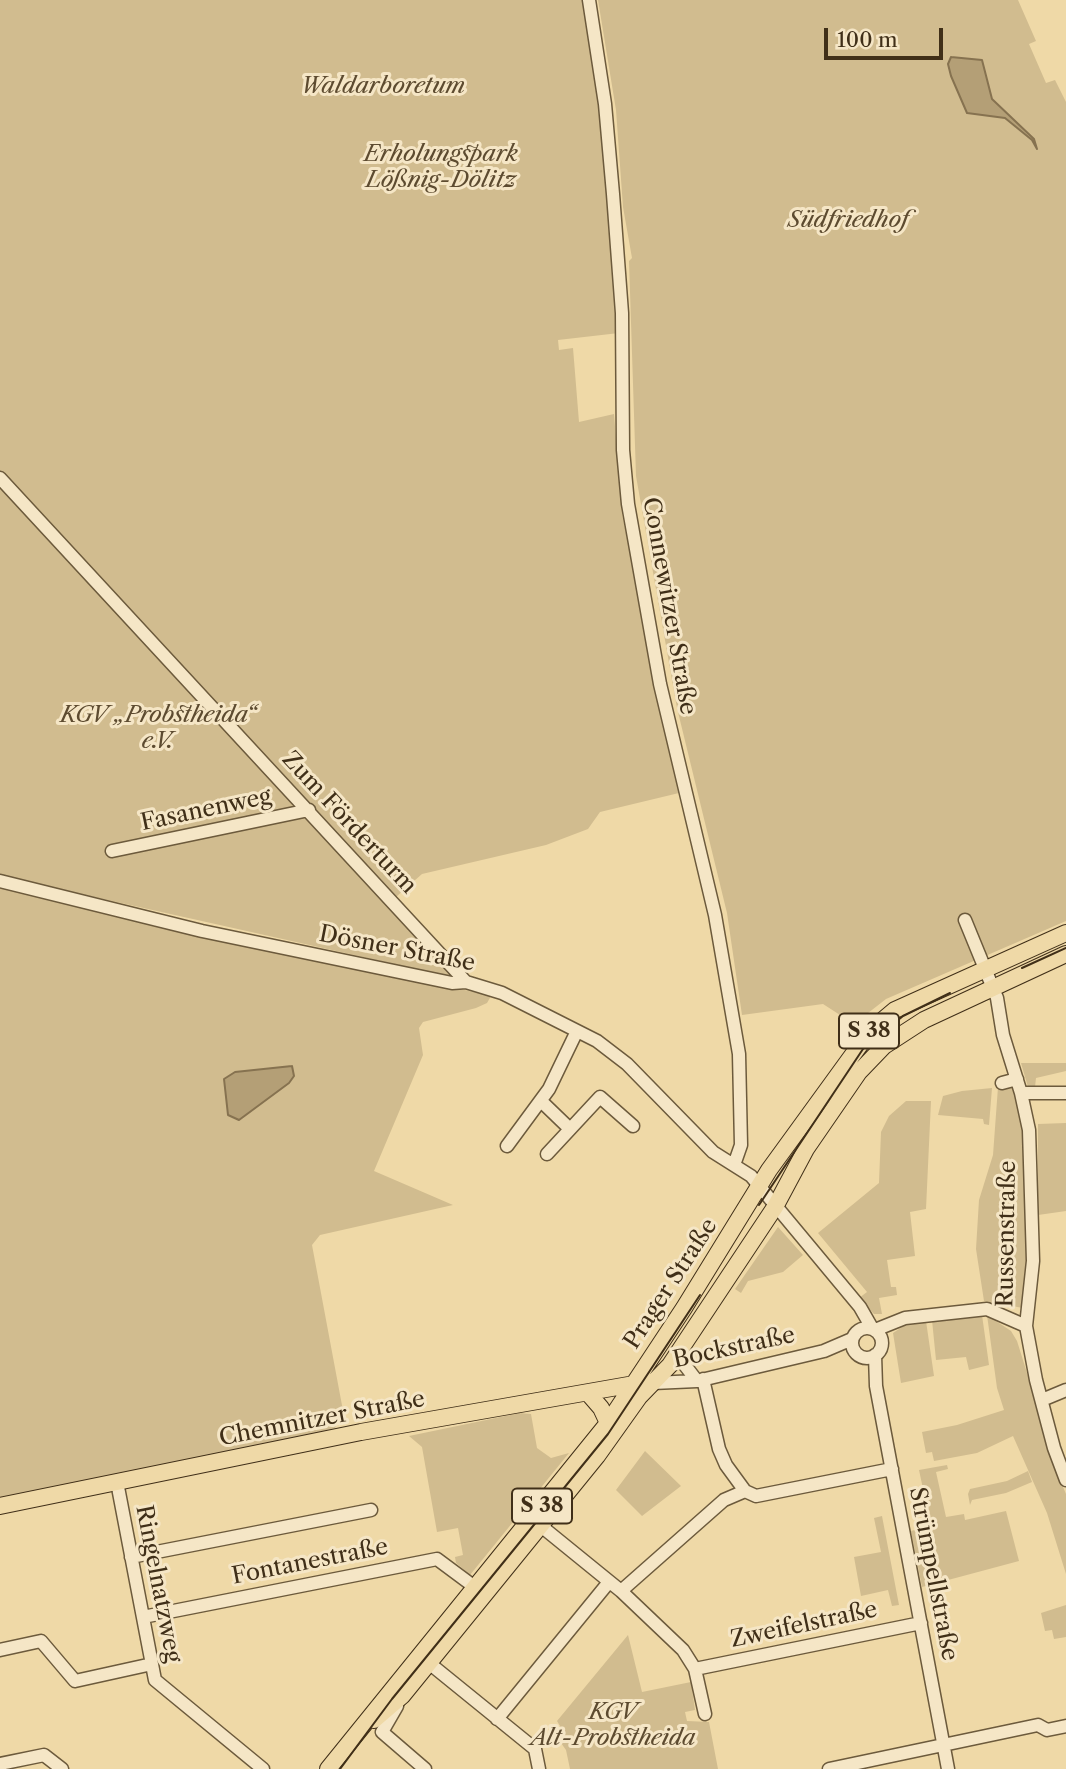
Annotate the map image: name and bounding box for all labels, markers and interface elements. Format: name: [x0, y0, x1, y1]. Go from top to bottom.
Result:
scale bar: [828, 14, 947, 58]
text: 100 m: [837, 27, 898, 52]
park label: Waldarboretum: [301, 72, 465, 100]
park label: Erholungspark Lößnig-Dölitz: [364, 140, 518, 194]
park label: Südfriedhof: [788, 206, 908, 234]
street label: Connewitzer Straße: [636, 495, 702, 717]
park label: KGV „Probstheida“ e.V.: [60, 701, 256, 755]
street label: Zum Förderturm: [276, 746, 422, 900]
street label: Fasanenweg: [138, 783, 274, 837]
street label: Dösner Straße: [317, 920, 477, 978]
road number: S 38: [839, 1014, 899, 1048]
street label: Russenstraße: [992, 1160, 1022, 1308]
street label: Prager Straße: [619, 1214, 723, 1354]
street label: Bockstraße: [670, 1322, 798, 1374]
street label: Chemnitzer Straße: [217, 1386, 427, 1452]
street label: Strümpellstraße: [903, 1485, 963, 1663]
road number: S 38: [512, 1488, 572, 1524]
street label: Ringelnatzweg: [129, 1503, 187, 1665]
street label: Fontanestraße: [230, 1533, 390, 1591]
street label: Zweifelstraße: [728, 1596, 880, 1654]
park label: KGV Alt-Probstheida: [530, 1698, 696, 1752]

